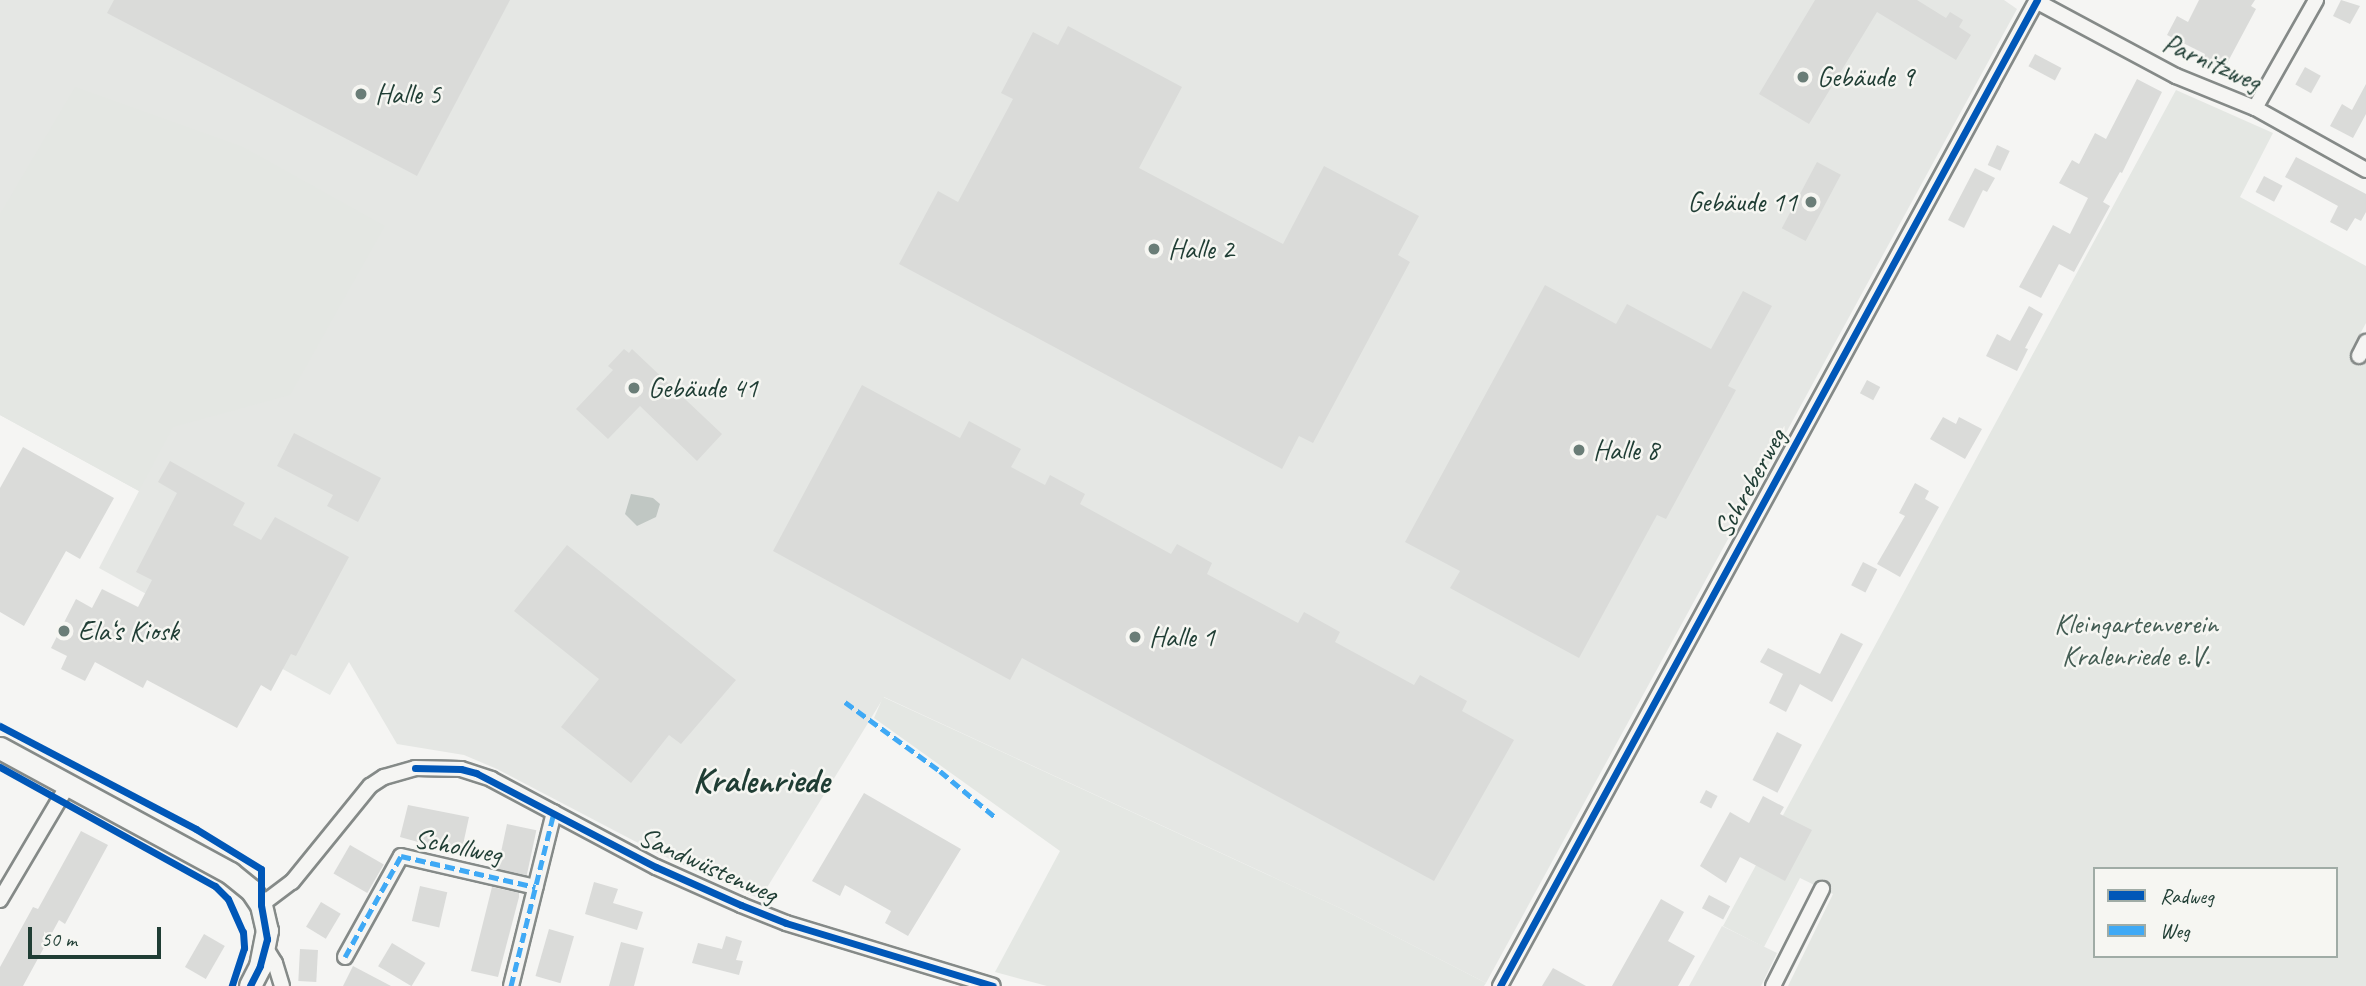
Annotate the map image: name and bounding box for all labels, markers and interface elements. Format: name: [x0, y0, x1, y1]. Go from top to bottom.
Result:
street label: Parnitzweg: [2158, 26, 2266, 98]
place label: Gebäude 9: [1817, 60, 1914, 94]
marker: Gebäude 9: [1795, 69, 1811, 85]
place label: Halle 5: [375, 77, 441, 111]
marker: Halle 5: [353, 86, 369, 102]
place label: Gebäude 11: [1687, 185, 1797, 219]
marker: Gebäude 11: [1803, 194, 1819, 210]
place label: Halle 2: [1168, 232, 1234, 266]
marker: Halle 2: [1146, 241, 1162, 257]
place label: Gebäude 41: [648, 371, 758, 405]
marker: Gebäude 41: [626, 380, 642, 396]
street label: Schreberweg: [1706, 422, 1794, 544]
place label: Halle 8: [1593, 433, 1659, 467]
marker: Halle 8: [1571, 442, 1587, 458]
park label: Kleingartenverein Kralenriede e.V.: [2054, 607, 2218, 673]
place label: Ela‘s Kiosk: [78, 614, 178, 648]
place label: Halle 1: [1149, 620, 1215, 654]
marker: Ela‘s Kiosk: [56, 623, 72, 639]
marker: Halle 1: [1127, 629, 1143, 645]
district label: Kralenriede: [693, 760, 829, 802]
street label: Sandwüstenweg: [634, 820, 782, 910]
street label: Schollweg: [411, 821, 505, 871]
legend: [2093, 867, 2338, 958]
text: Radweg: [2160, 883, 2214, 909]
scale bar: [32, 912, 164, 956]
text: Weg: [2160, 918, 2190, 944]
text: 50 m: [41, 926, 77, 952]

